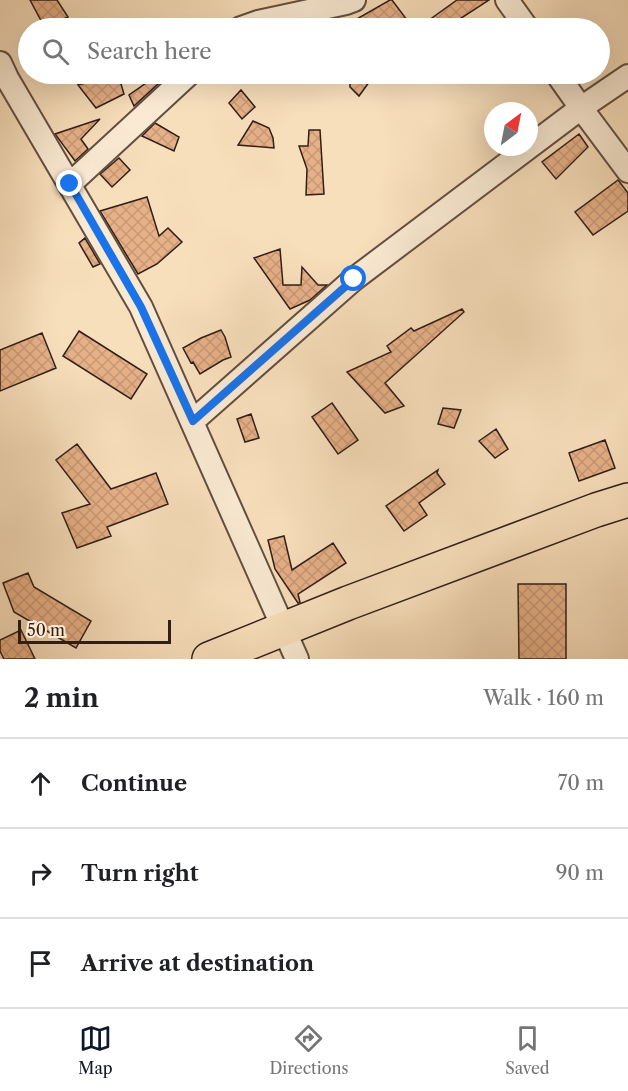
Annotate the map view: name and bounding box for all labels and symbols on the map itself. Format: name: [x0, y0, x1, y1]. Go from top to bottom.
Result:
north arrow: [484, 102, 538, 156]
route end: [56, 170, 82, 196]
route start: [340, 265, 366, 291]
scale bar: [18, 617, 171, 644]

